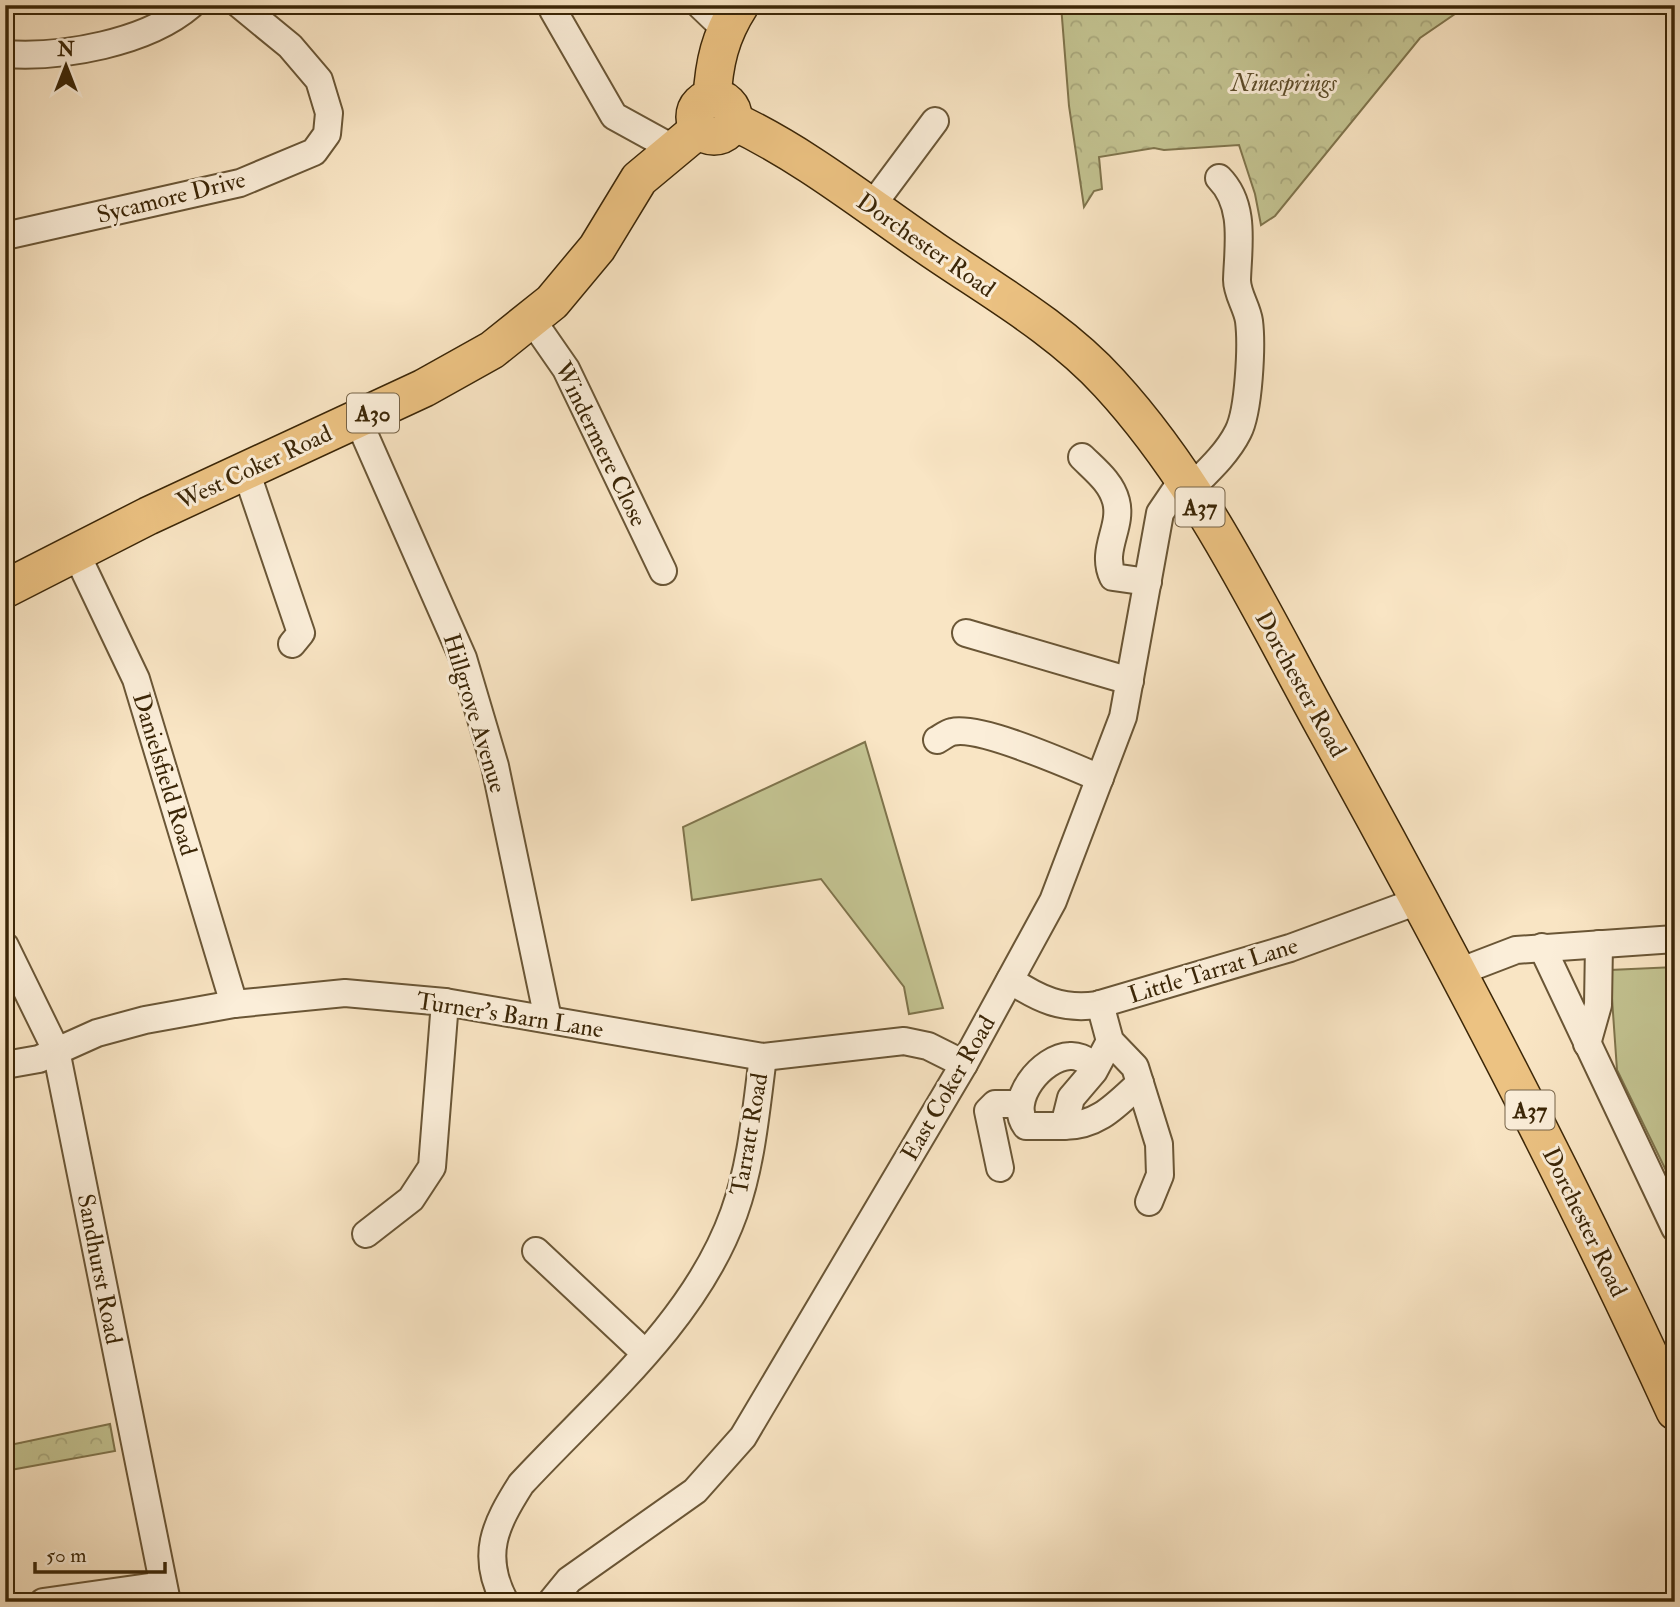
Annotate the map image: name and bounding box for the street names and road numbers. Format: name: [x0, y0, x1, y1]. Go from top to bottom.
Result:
street label: Sycamore Drive: [94, 164, 249, 231]
street label: Dorchester Road: [850, 186, 1001, 305]
street label: Windermere Close: [547, 356, 654, 532]
road number: A30: [347, 394, 399, 432]
street label: West Coker Road: [171, 418, 337, 517]
road number: A37: [1176, 488, 1224, 526]
street label: Dorchester Road: [1248, 606, 1354, 763]
street label: Hillgrove Avenue: [436, 630, 513, 797]
street label: Danielsfield Road: [125, 689, 204, 860]
street label: Little Tarrat Lane: [1125, 930, 1302, 1011]
street label: Turner's Barn Lane: [414, 985, 606, 1046]
street label: East Coker Road: [894, 1010, 1003, 1166]
street label: Tarratt Road: [724, 1070, 776, 1198]
road number: A37: [1506, 1091, 1554, 1130]
street label: Dorchester Road: [1535, 1142, 1634, 1302]
street label: Sandhurst Road: [70, 1191, 129, 1347]

